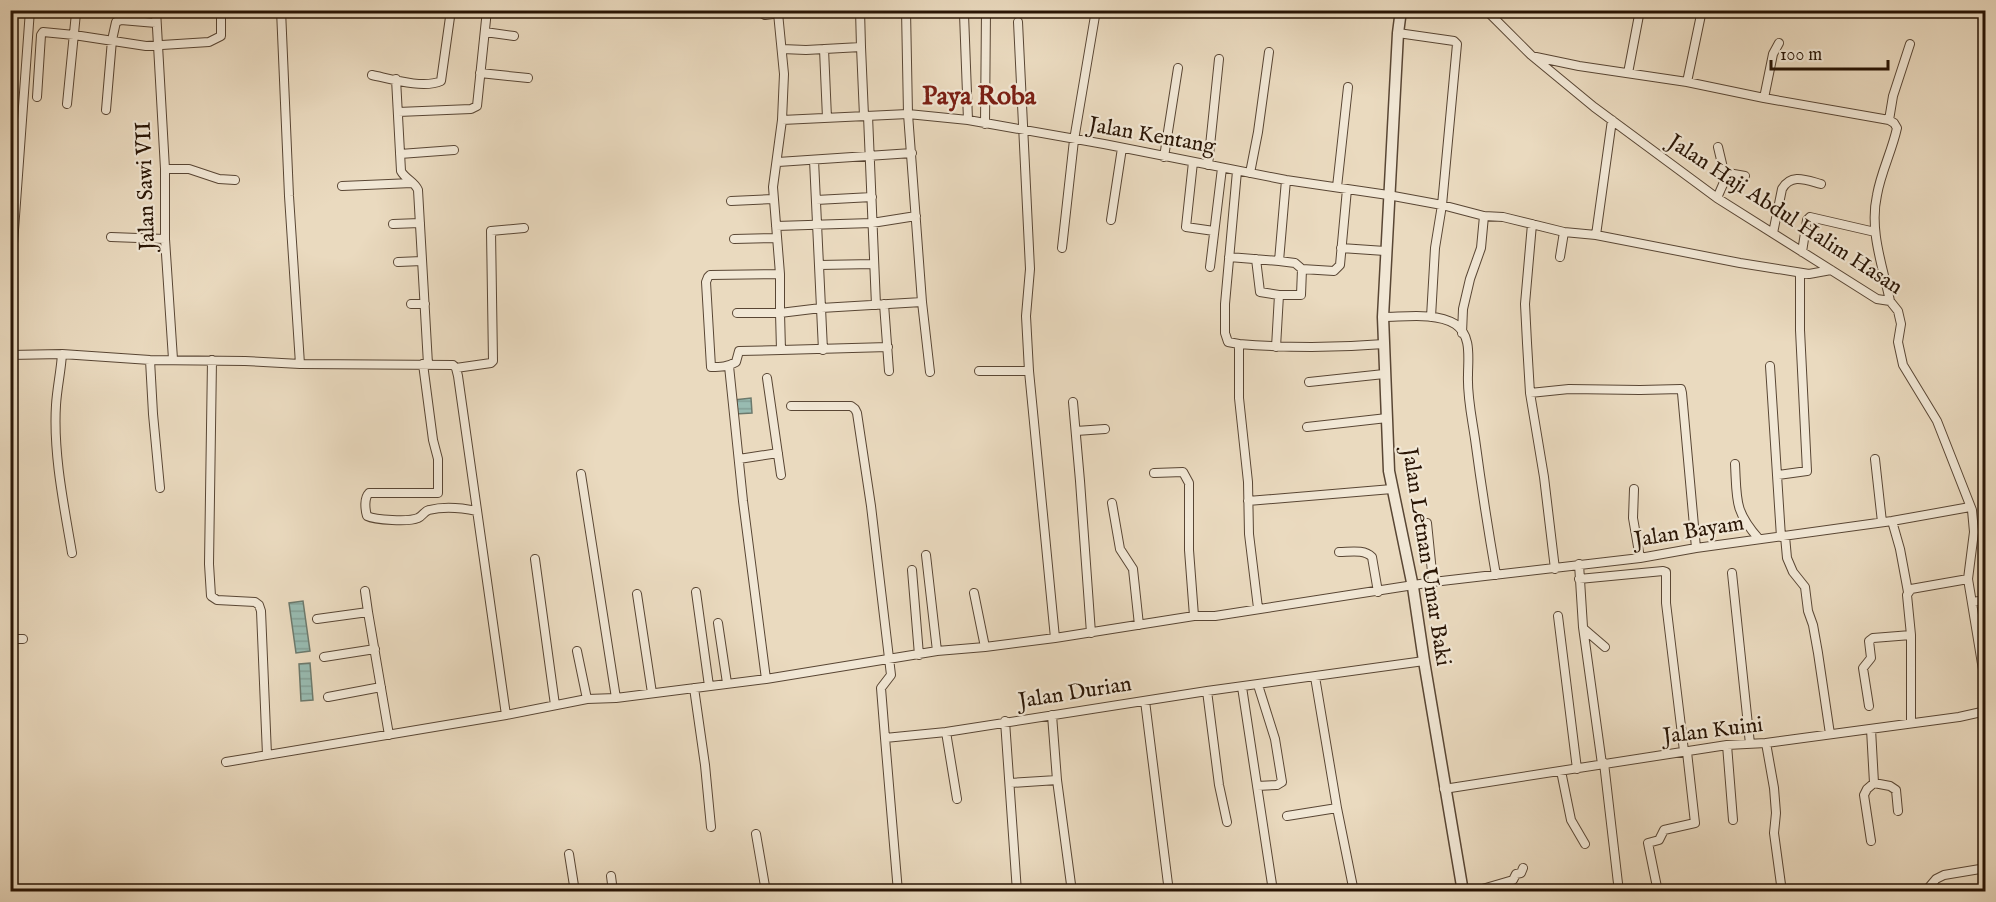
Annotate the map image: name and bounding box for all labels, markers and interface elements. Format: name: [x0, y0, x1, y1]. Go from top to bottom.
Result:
scale bar: [1771, 33, 1888, 71]
text: 100 m: [1780, 44, 1822, 67]
district label: Paya Roba: [922, 80, 1037, 113]
street label: Jalan Kentang: [1083, 111, 1219, 161]
street label: Jalan Sawi VII: [130, 121, 162, 254]
street label: Jalan Haji Abdul Halim Hasan: [1660, 127, 1908, 302]
street label: Jalan Letnan Umar Baki: [1394, 443, 1457, 668]
street label: Jalan Bayam: [1629, 509, 1746, 555]
street label: Jalan Durian: [1013, 670, 1134, 716]
street label: Jalan Kuini: [1658, 711, 1765, 751]

